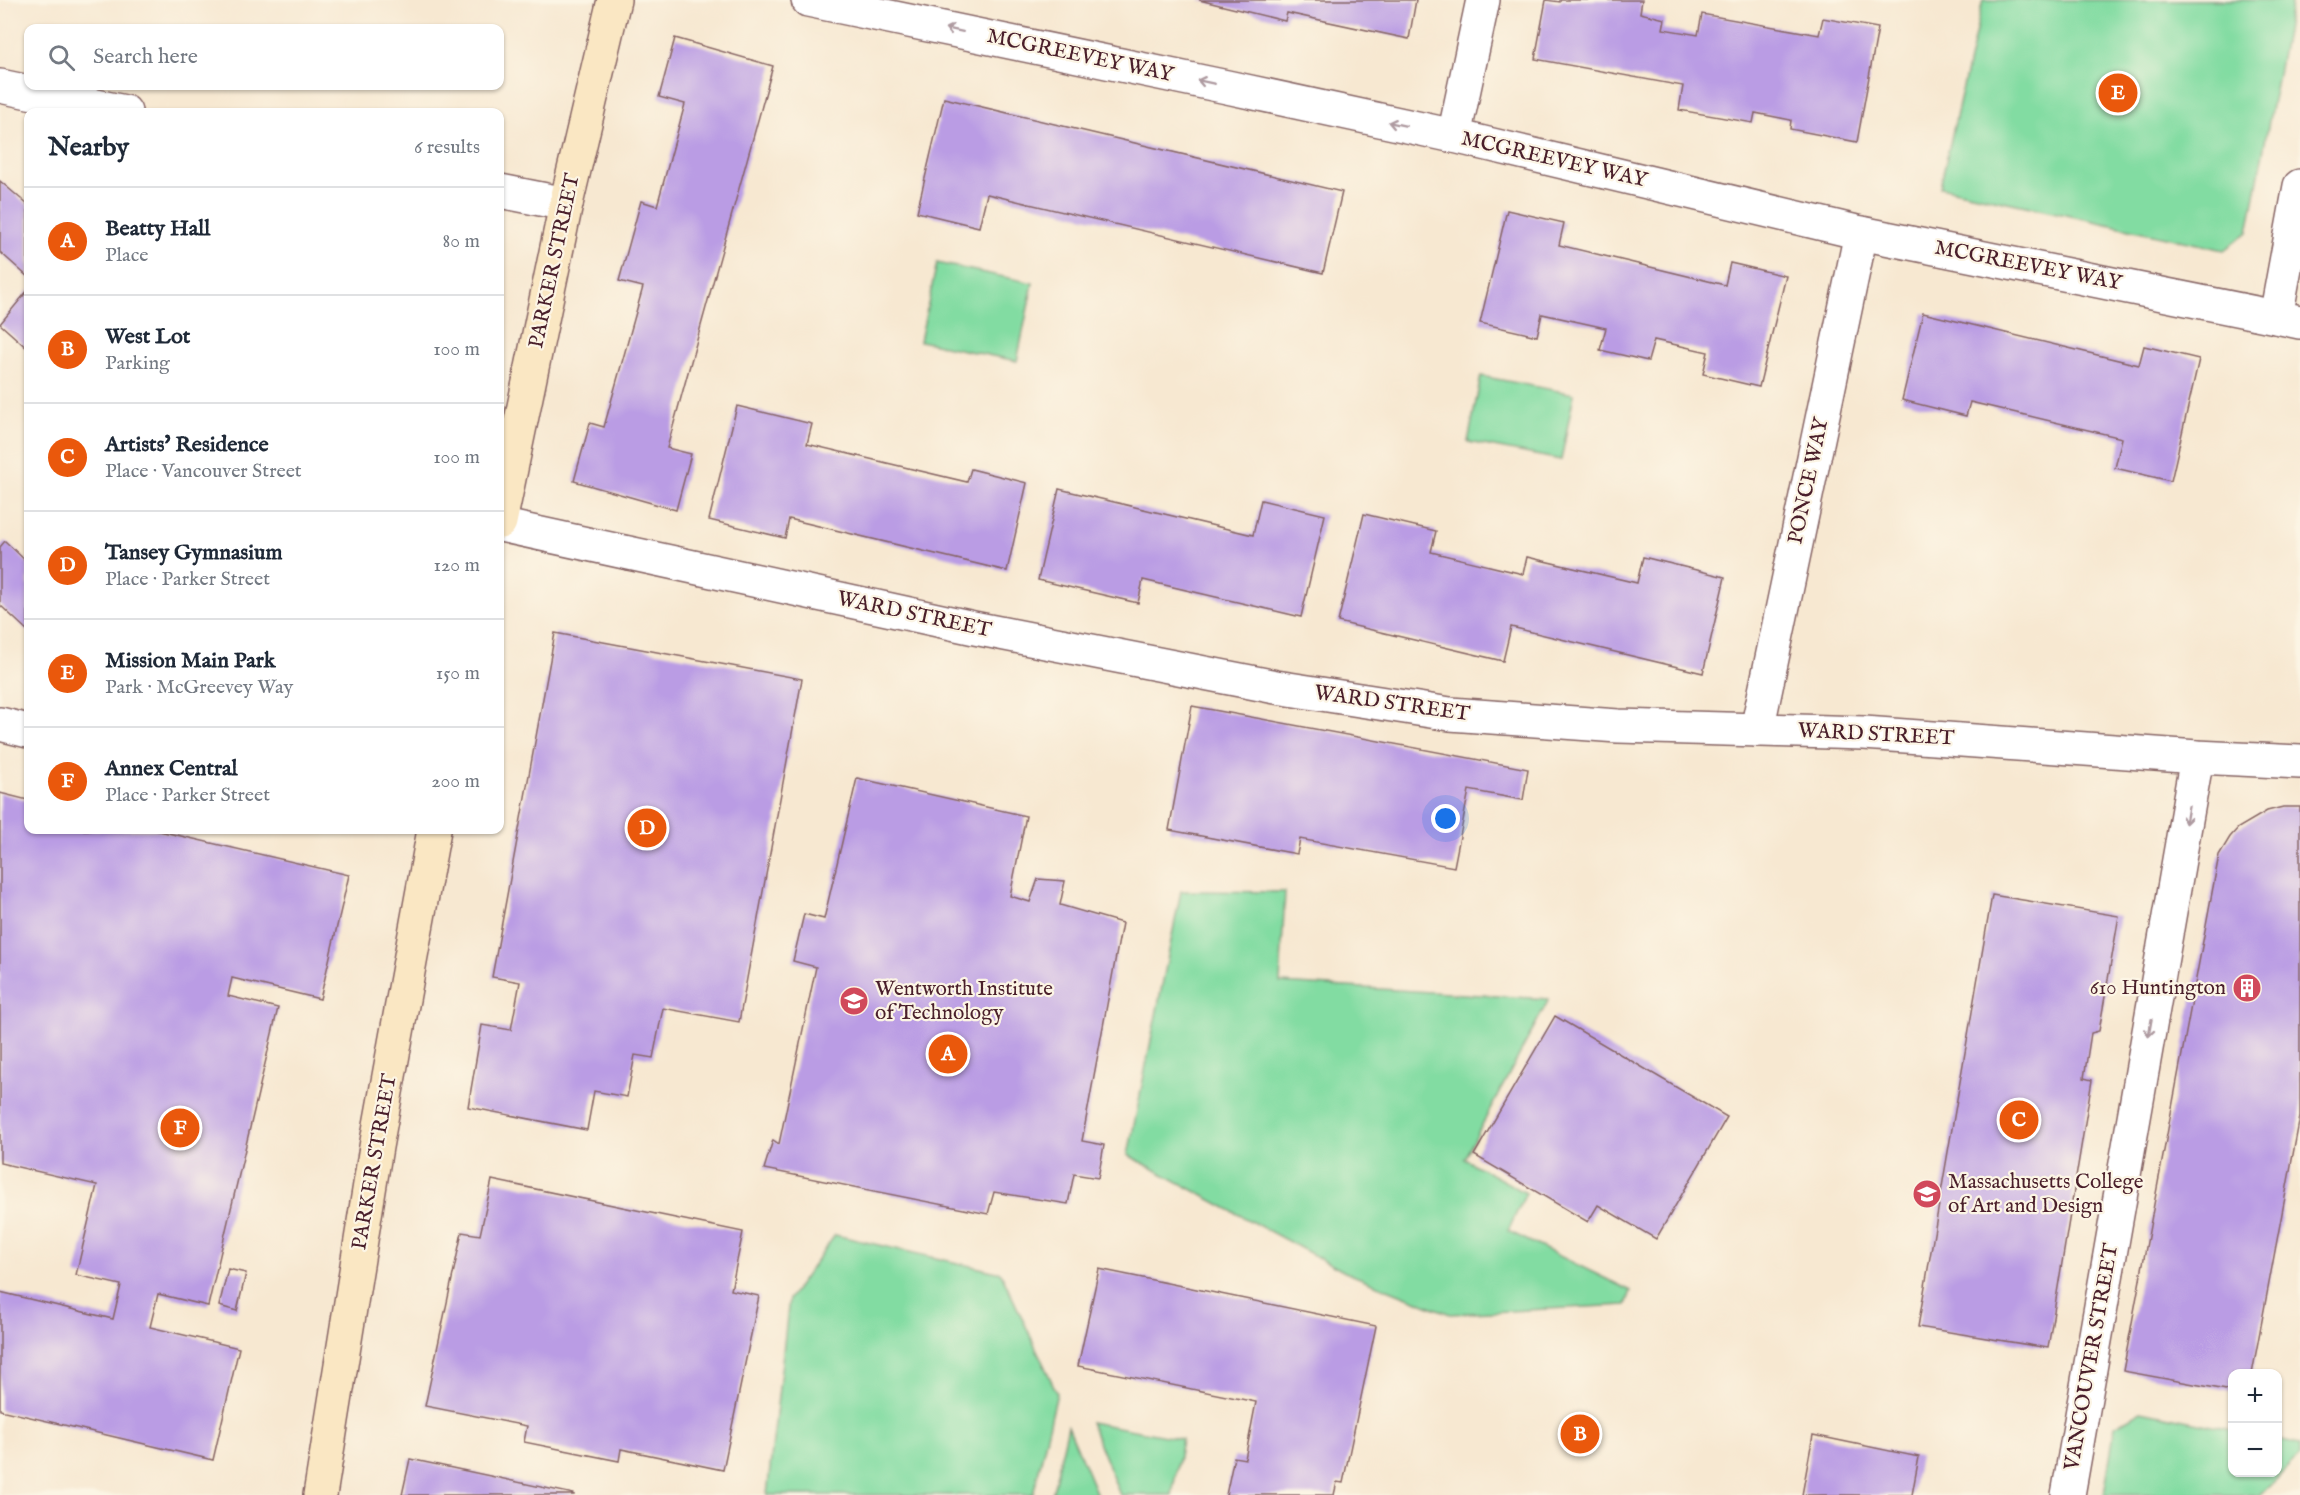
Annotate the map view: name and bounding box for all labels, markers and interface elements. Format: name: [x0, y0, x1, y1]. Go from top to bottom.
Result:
street label: MCGREEVEY WAY: [984, 23, 1177, 89]
search box: [24, 24, 504, 90]
one-way arrow: [944, 24, 964, 35]
icon: search: [45, 41, 78, 74]
text: Search here: [93, 43, 198, 71]
pin: E: [2098, 70, 2138, 116]
one-way arrow: [1197, 76, 1216, 87]
one-way arrow: [1387, 118, 1407, 129]
street label: MCGREEVEY WAY: [1458, 125, 1651, 195]
text: Nearby: [48, 131, 129, 164]
text: 6 results: [414, 135, 480, 160]
street label: PARKER STREET: [523, 170, 587, 351]
text: Beatty Hall: [105, 215, 210, 243]
text: A: [61, 229, 74, 254]
text: 80 m: [443, 229, 480, 254]
street label: MCGREEVEY WAY: [1932, 235, 2126, 298]
text: Place: [105, 243, 148, 268]
text: West Lot: [105, 323, 190, 351]
text: B: [61, 337, 74, 362]
text: 100 m: [433, 337, 480, 362]
text: Parking: [105, 351, 170, 376]
street label: PONCE WAY: [1782, 414, 1836, 547]
text: Artists' Residence: [105, 431, 269, 459]
text: C: [60, 445, 75, 470]
text: 100 m: [433, 445, 480, 470]
text: Place · Vancouver Street: [105, 459, 302, 484]
text: Tansey Gymnasium: [105, 539, 282, 567]
text: D: [59, 553, 76, 578]
text: 120 m: [434, 553, 480, 578]
text: Place · Parker Street: [105, 567, 270, 592]
street label: WARD STREET: [834, 585, 994, 645]
text: Mission Main Park: [105, 647, 276, 675]
text: E: [61, 661, 74, 686]
text: 150 m: [436, 661, 480, 686]
text: Park · McGreevey Way: [105, 675, 293, 700]
street label: WARD STREET: [1312, 680, 1472, 728]
street label: WARD STREET: [1797, 717, 1956, 753]
text: Annex Central: [105, 755, 238, 783]
text: F: [61, 769, 74, 794]
text: 200 m: [431, 769, 480, 794]
text: Place · Parker Street: [105, 783, 270, 808]
your location: [1431, 804, 1460, 833]
one-way arrow: [2181, 804, 2192, 824]
pin: D: [628, 806, 666, 850]
building icon: 610 Huntington: [2231, 972, 2263, 1004]
place label: 610 Huntington: [2090, 975, 2226, 1002]
place label: Wentworth Institute of Technology: [875, 976, 1053, 1027]
school or university icon: Wentworth Institute of Technology: [838, 985, 870, 1017]
one-way arrow: [2144, 1017, 2155, 1037]
pin: A: [928, 1032, 968, 1076]
street label: PARKER STREET: [346, 1071, 404, 1252]
pin: C: [2000, 1098, 2038, 1142]
pin: F: [160, 1106, 200, 1150]
place label: Massachusetts College of Art and Design: [1948, 1169, 2144, 1220]
school or university icon: Massachusetts College of Art and Design: [1911, 1178, 1943, 1210]
street label: VANCOUVER STREET: [2059, 1241, 2125, 1474]
map controls: [2228, 1369, 2282, 1477]
button: +: [2228, 1369, 2282, 1423]
pin: B: [1560, 1412, 1600, 1456]
button: −: [2228, 1423, 2282, 1477]

